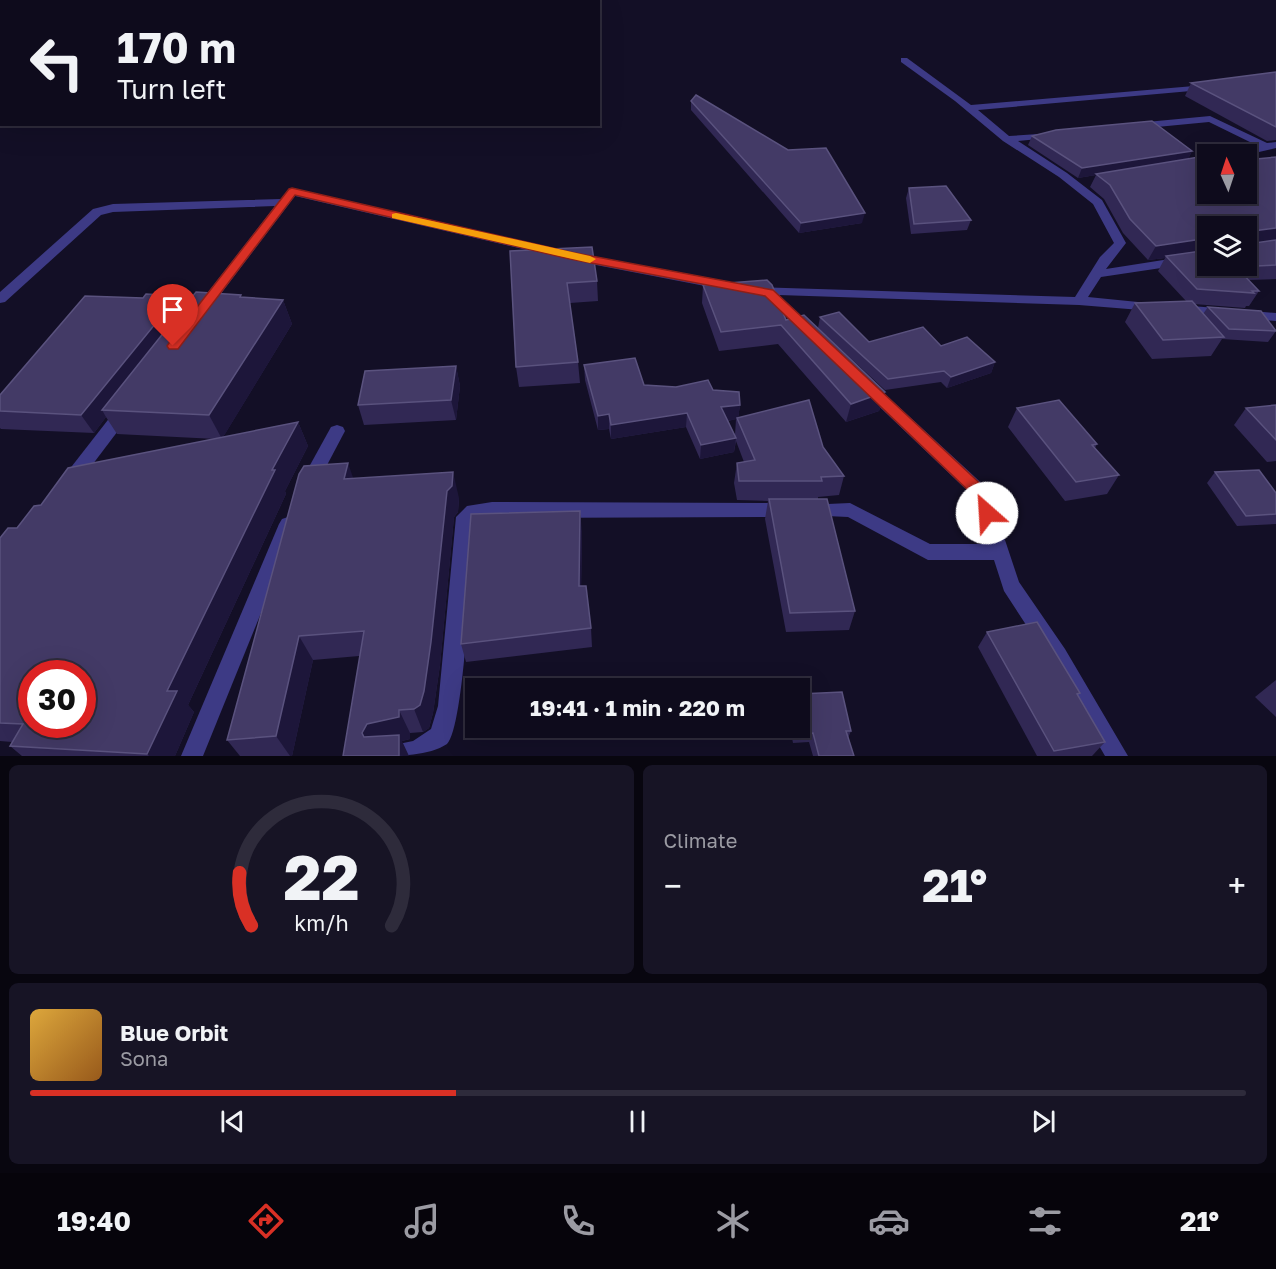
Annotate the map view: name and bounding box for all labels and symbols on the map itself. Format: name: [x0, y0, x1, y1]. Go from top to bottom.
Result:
north arrow: [1197, 144, 1257, 204]
pin: [147, 284, 198, 346]
position arrow: [955, 481, 1019, 545]
speed limit sign: 30: [18, 660, 96, 738]

